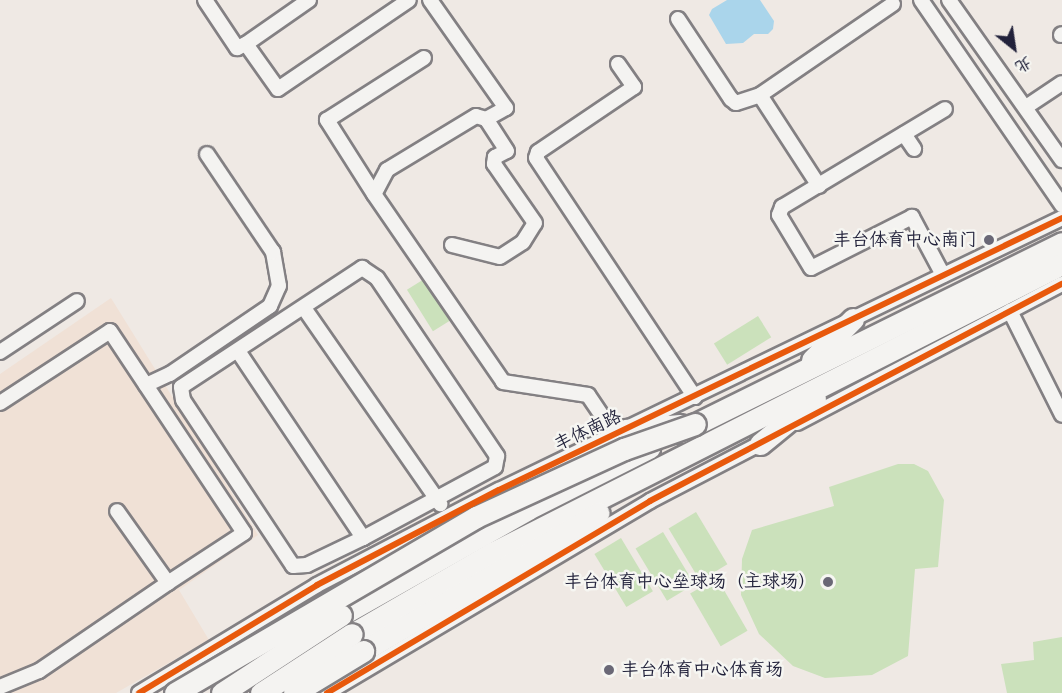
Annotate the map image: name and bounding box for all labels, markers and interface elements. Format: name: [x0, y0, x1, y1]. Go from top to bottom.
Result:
north arrow: [984, 18, 1044, 78]
text: 北: [1012, 52, 1035, 76]
place label: 丰台体育中心南门: [833, 229, 977, 251]
marker: 丰台体育中心南门: [982, 233, 996, 247]
street label: 丰体南路: [551, 406, 625, 456]
place label: 丰台体育中心垒球场（主球场）: [564, 571, 816, 593]
marker: 丰台体育中心垒球场（主球场）: [821, 575, 835, 589]
place label: 丰台体育中心体育场: [621, 659, 783, 681]
marker: 丰台体育中心体育场: [602, 663, 616, 677]

